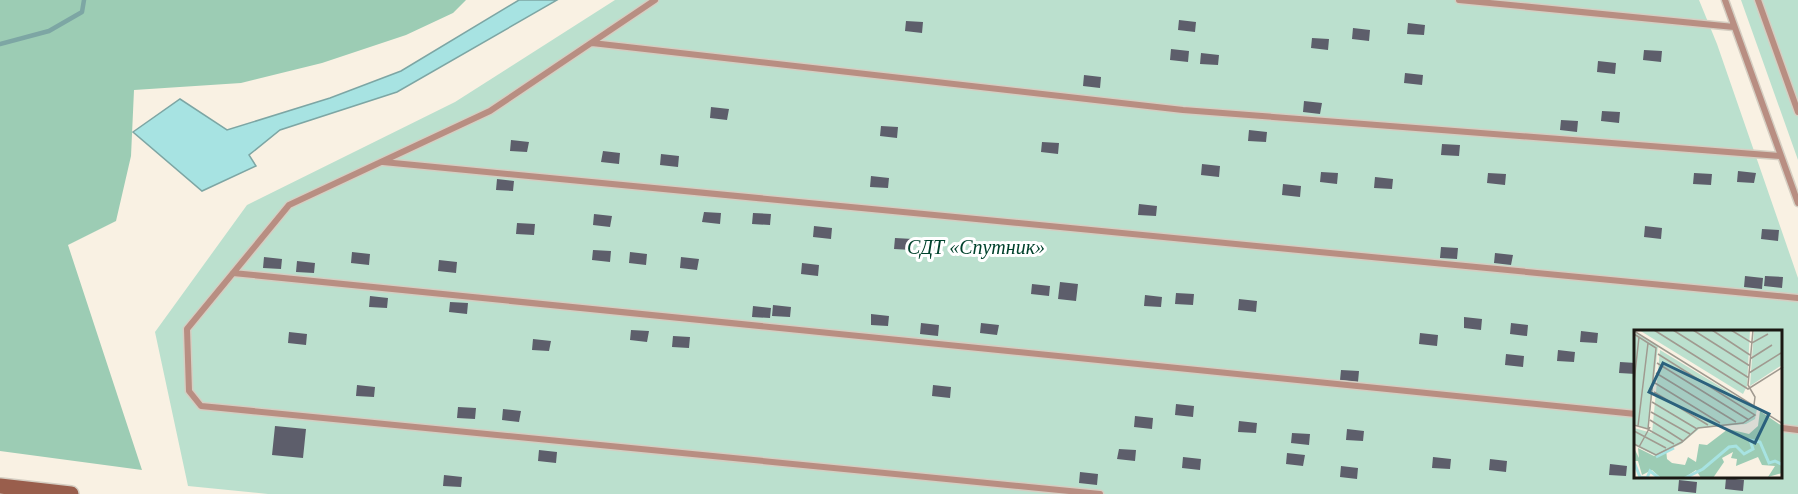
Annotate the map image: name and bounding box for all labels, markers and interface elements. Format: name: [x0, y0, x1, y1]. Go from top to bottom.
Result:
park label: СДТ «Спутник»: [907, 236, 1045, 259]
inset map: [1634, 330, 1783, 479]

